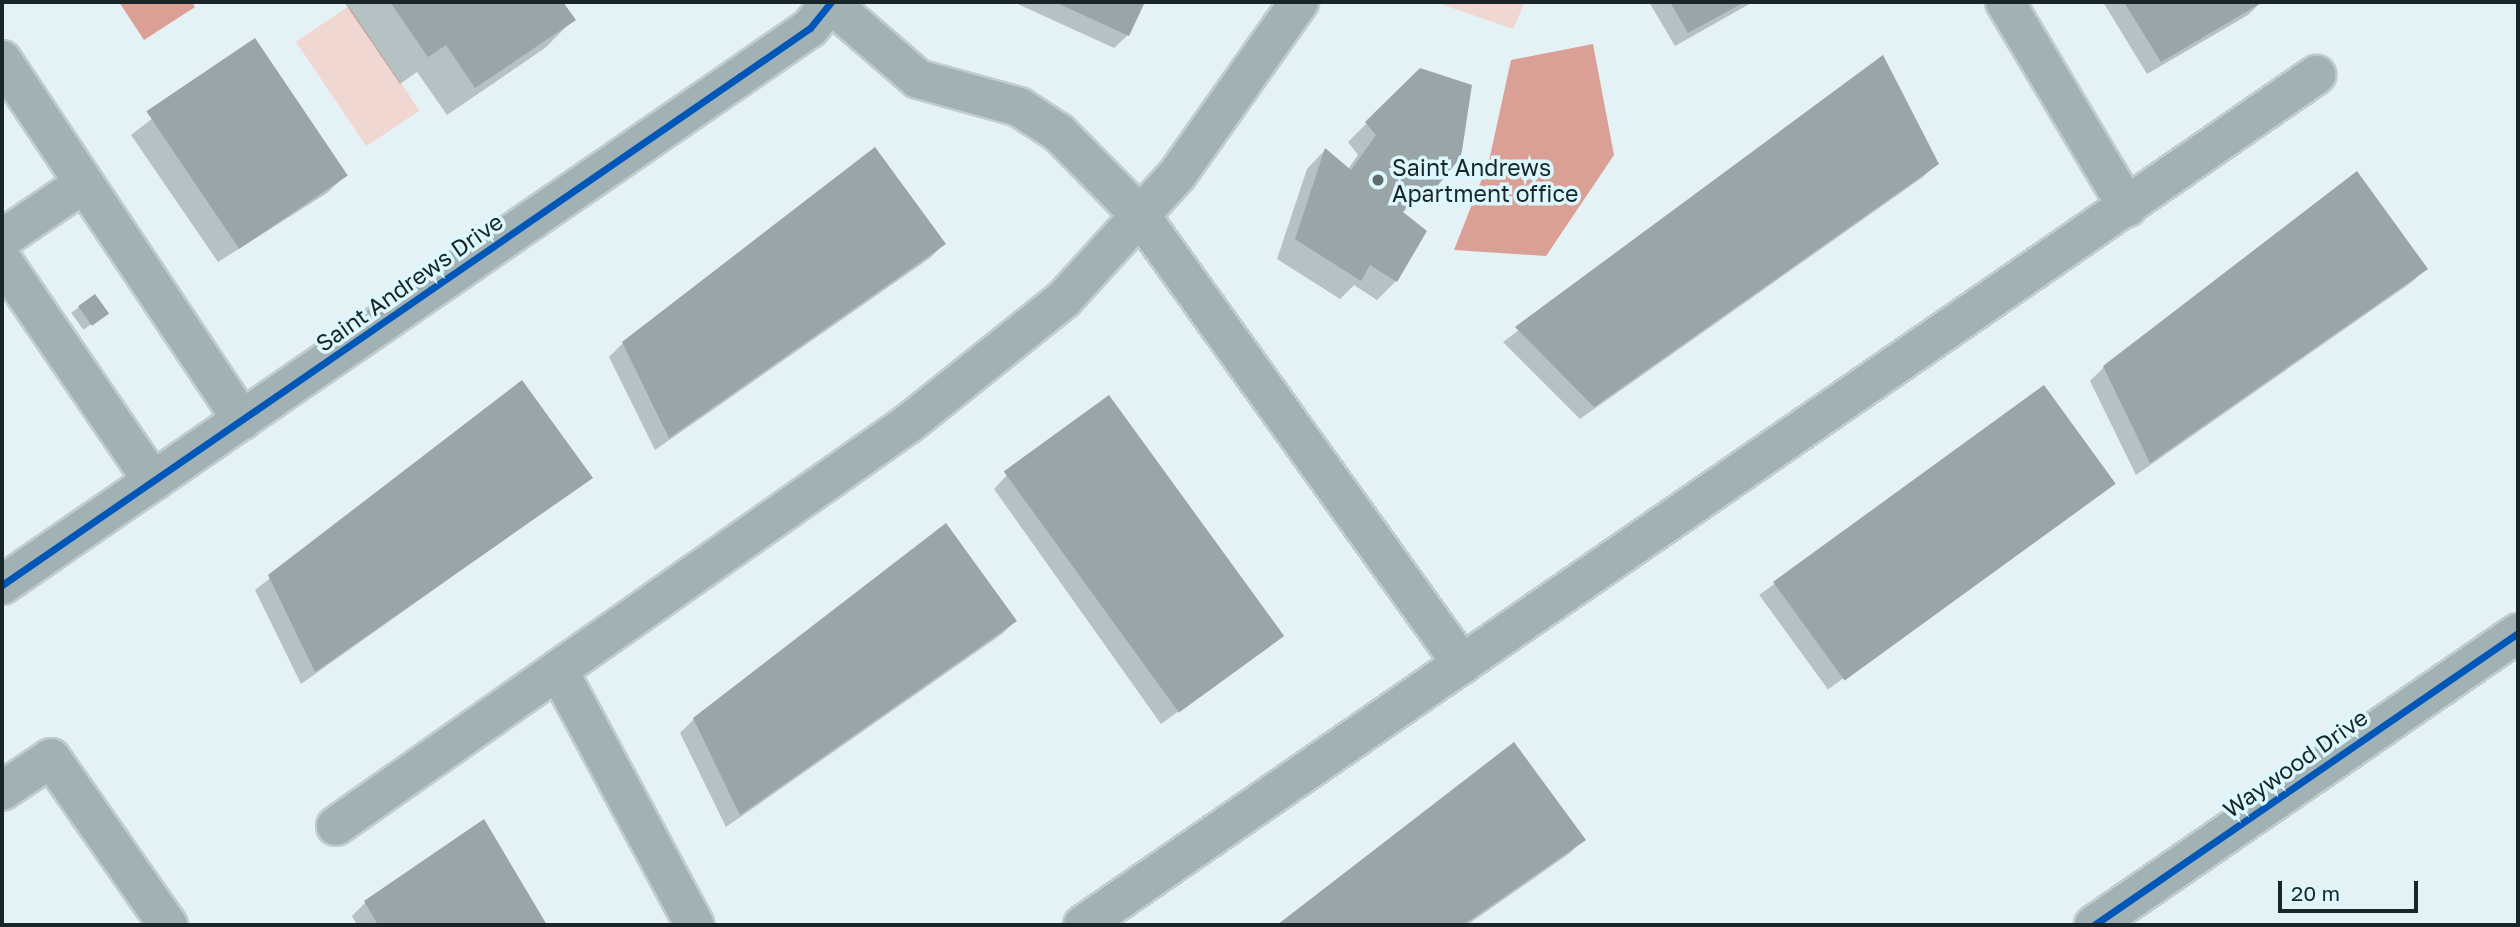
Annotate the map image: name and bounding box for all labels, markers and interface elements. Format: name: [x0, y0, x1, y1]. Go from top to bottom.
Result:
place label: Saint Andrews Apartment office: [1392, 153, 1578, 207]
marker: Saint Andrews Apartment office: [1370, 172, 1386, 188]
street label: Saint Andrews Drive: [310, 207, 508, 357]
street label: Waywood Drive: [2217, 703, 2373, 823]
scale bar: [2282, 867, 2422, 911]
text: 20 m: [2291, 880, 2340, 906]

